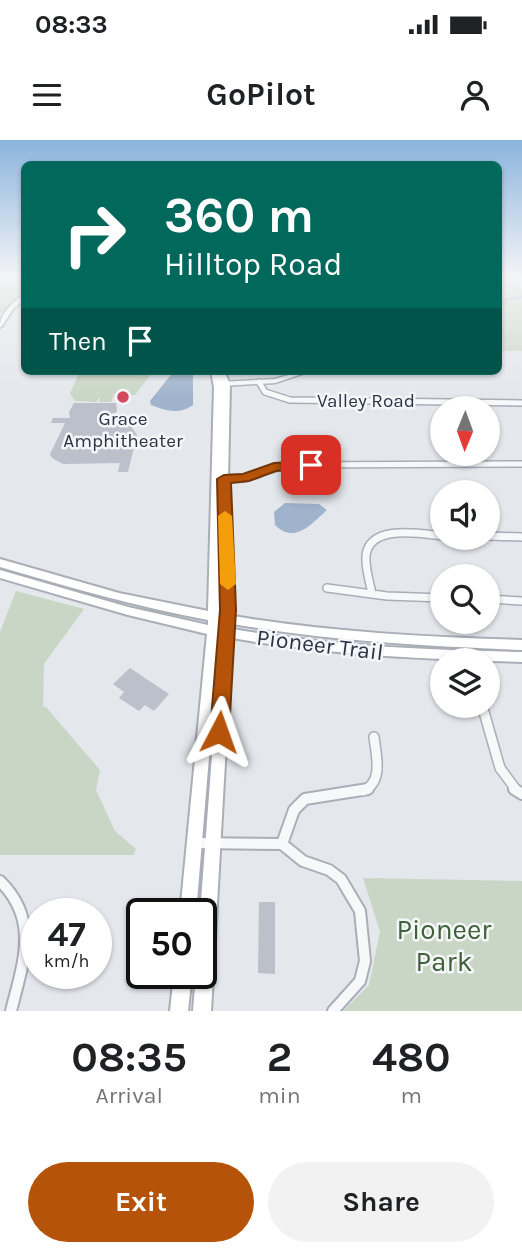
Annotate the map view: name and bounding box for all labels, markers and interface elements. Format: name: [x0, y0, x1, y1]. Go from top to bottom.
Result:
text: 08:33: [35, 9, 108, 40]
icon: menu: [28, 76, 66, 114]
text: GoPilot: [206, 76, 316, 113]
icon: person: [456, 76, 494, 114]
text: 360 m: [164, 187, 314, 244]
icon: right: [49, 189, 140, 280]
text: Hilltop Road: [164, 246, 342, 283]
icon: arrive: [121, 322, 159, 360]
text: Then: [49, 326, 107, 357]
marker: Grace Amphitheater: [115, 389, 131, 405]
street label: Valley Road: [317, 390, 415, 412]
north arrow: [430, 396, 500, 466]
map controls: [430, 396, 500, 718]
place label: Grace Amphitheater: [63, 408, 183, 452]
pin: [281, 435, 341, 495]
icon: arrive: [292, 446, 330, 484]
button: sound: [430, 480, 500, 550]
button: search: [430, 564, 500, 634]
street label: Pioneer Trail: [255, 624, 385, 666]
button: layers: [430, 648, 500, 718]
position arrow: [182, 695, 256, 769]
speed limit sign: 50: [126, 898, 217, 989]
park label: Pioneer Park: [397, 913, 492, 978]
text: 47: [47, 914, 86, 955]
text: km/h: [44, 950, 89, 972]
text: 08:35: [71, 1032, 187, 1082]
text: 2: [267, 1032, 292, 1082]
text: 480: [372, 1032, 451, 1082]
text: Arrival: [95, 1082, 163, 1109]
text: min: [258, 1082, 301, 1109]
text: m: [401, 1082, 422, 1109]
button: Exit: [28, 1162, 254, 1242]
button: Share: [268, 1162, 494, 1242]

